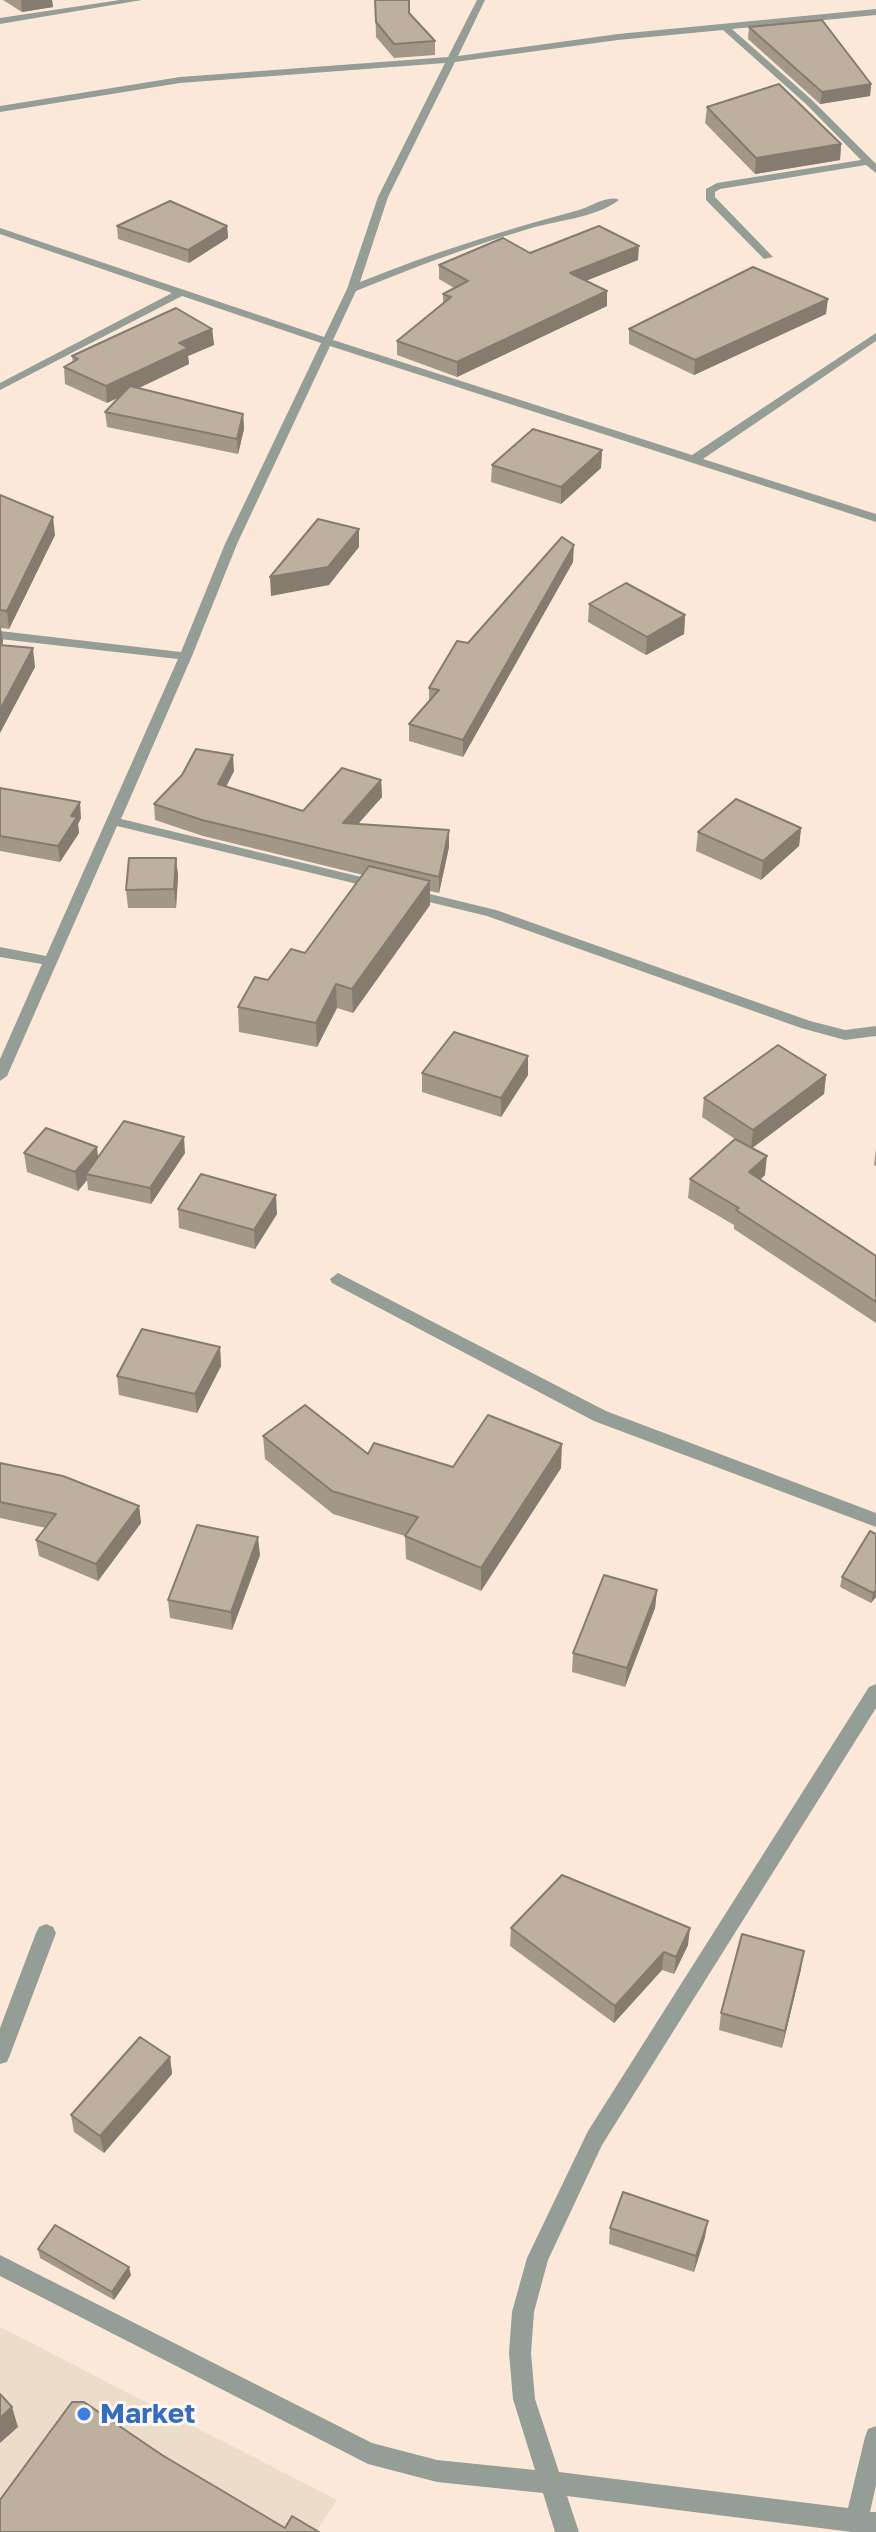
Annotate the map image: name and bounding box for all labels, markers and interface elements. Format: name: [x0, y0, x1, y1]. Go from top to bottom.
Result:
place label: Market: [100, 2397, 195, 2431]
marker: Market: [75, 2405, 93, 2423]

